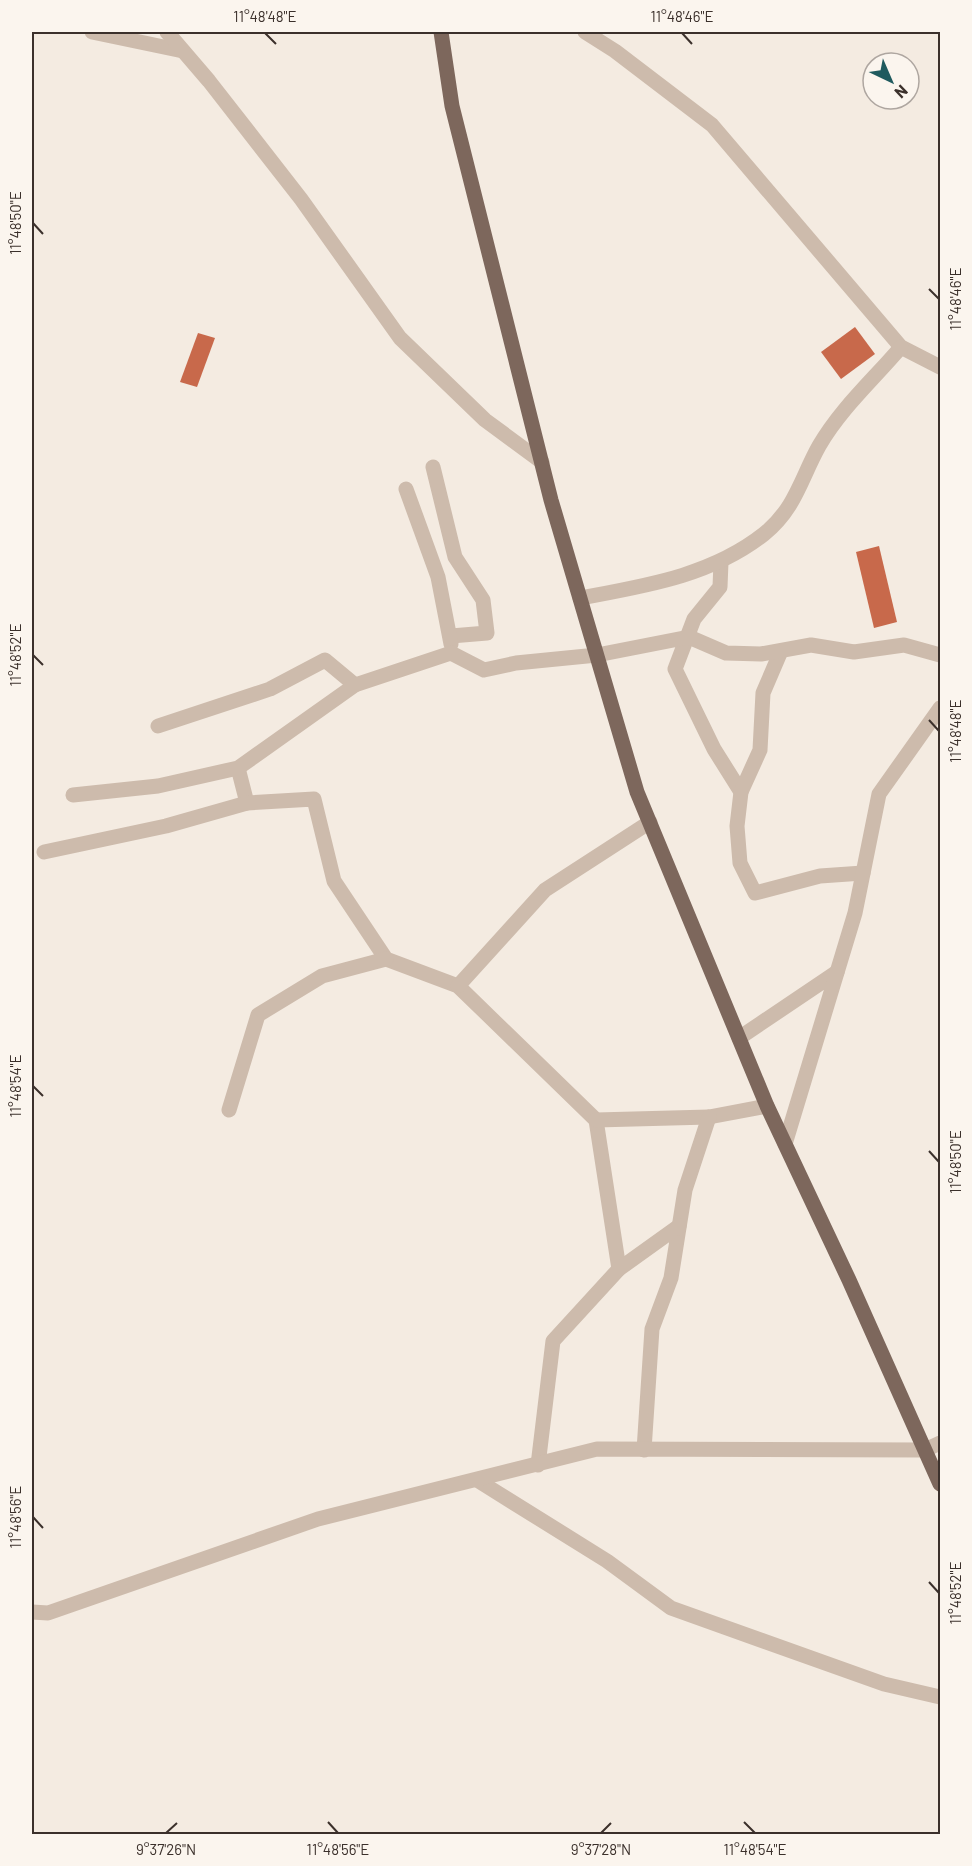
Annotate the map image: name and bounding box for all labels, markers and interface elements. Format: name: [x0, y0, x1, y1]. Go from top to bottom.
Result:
text: 11°48'48"E: [233, 7, 297, 25]
text: 11°48'46"E: [650, 7, 714, 25]
north arrow: [861, 51, 921, 111]
text: N: [891, 82, 912, 103]
text: 11°48'50"E: [6, 191, 24, 255]
text: 11°48'46"E: [946, 267, 964, 331]
text: 11°48'52"E: [6, 623, 24, 687]
text: 11°48'48"E: [946, 699, 964, 763]
text: 11°48'54"E: [6, 1054, 24, 1118]
text: 11°48'50"E: [946, 1130, 964, 1194]
text: 11°48'56"E: [6, 1486, 24, 1548]
text: 11°48'52"E: [946, 1561, 964, 1625]
text: 9°37'26"N: [136, 1840, 196, 1858]
text: 11°48'56"E: [307, 1840, 369, 1858]
text: 9°37'28"N: [571, 1840, 631, 1858]
text: 11°48'54"E: [723, 1840, 787, 1858]

